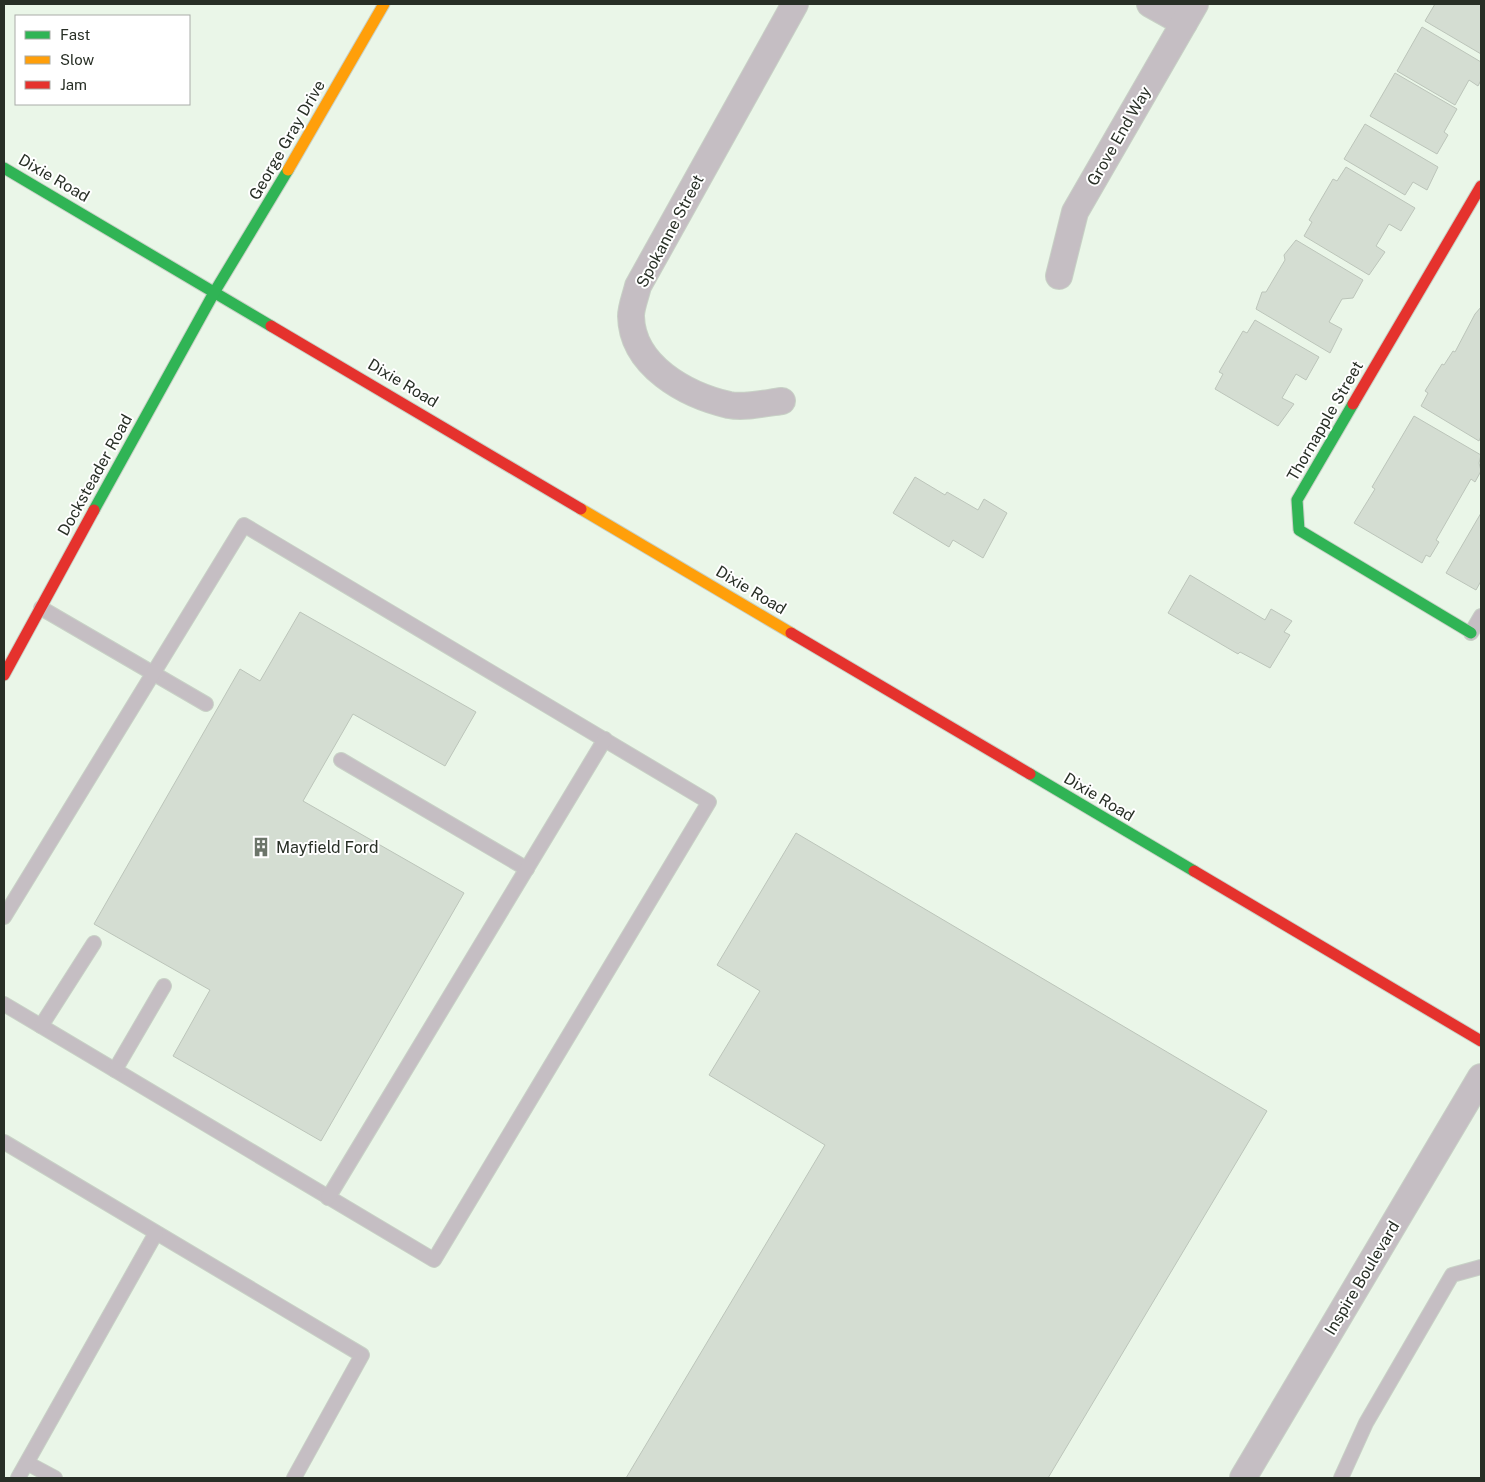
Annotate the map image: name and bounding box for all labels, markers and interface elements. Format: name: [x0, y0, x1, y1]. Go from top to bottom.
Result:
legend: [15, 15, 190, 105]
text: Fast: [60, 26, 90, 43]
text: Slow: [60, 51, 95, 68]
text: Jam: [60, 76, 87, 93]
street label: George Gray Drive: [245, 77, 329, 203]
street label: Grove End Way: [1083, 83, 1155, 189]
street label: Dixie Road: [15, 150, 93, 206]
street label: Spokanne Street: [632, 171, 708, 291]
street label: Dixie Road: [364, 355, 442, 411]
street label: Thornapple Street: [1283, 358, 1367, 484]
street label: Docksteader Road: [54, 411, 136, 539]
street label: Dixie Road: [712, 562, 790, 618]
street label: Dixie Road: [1060, 769, 1138, 825]
building icon: Mayfield Ford: [250, 836, 272, 858]
place label: Mayfield Ford: [276, 838, 379, 857]
street label: Inspire Boulevard: [1321, 1218, 1403, 1338]

